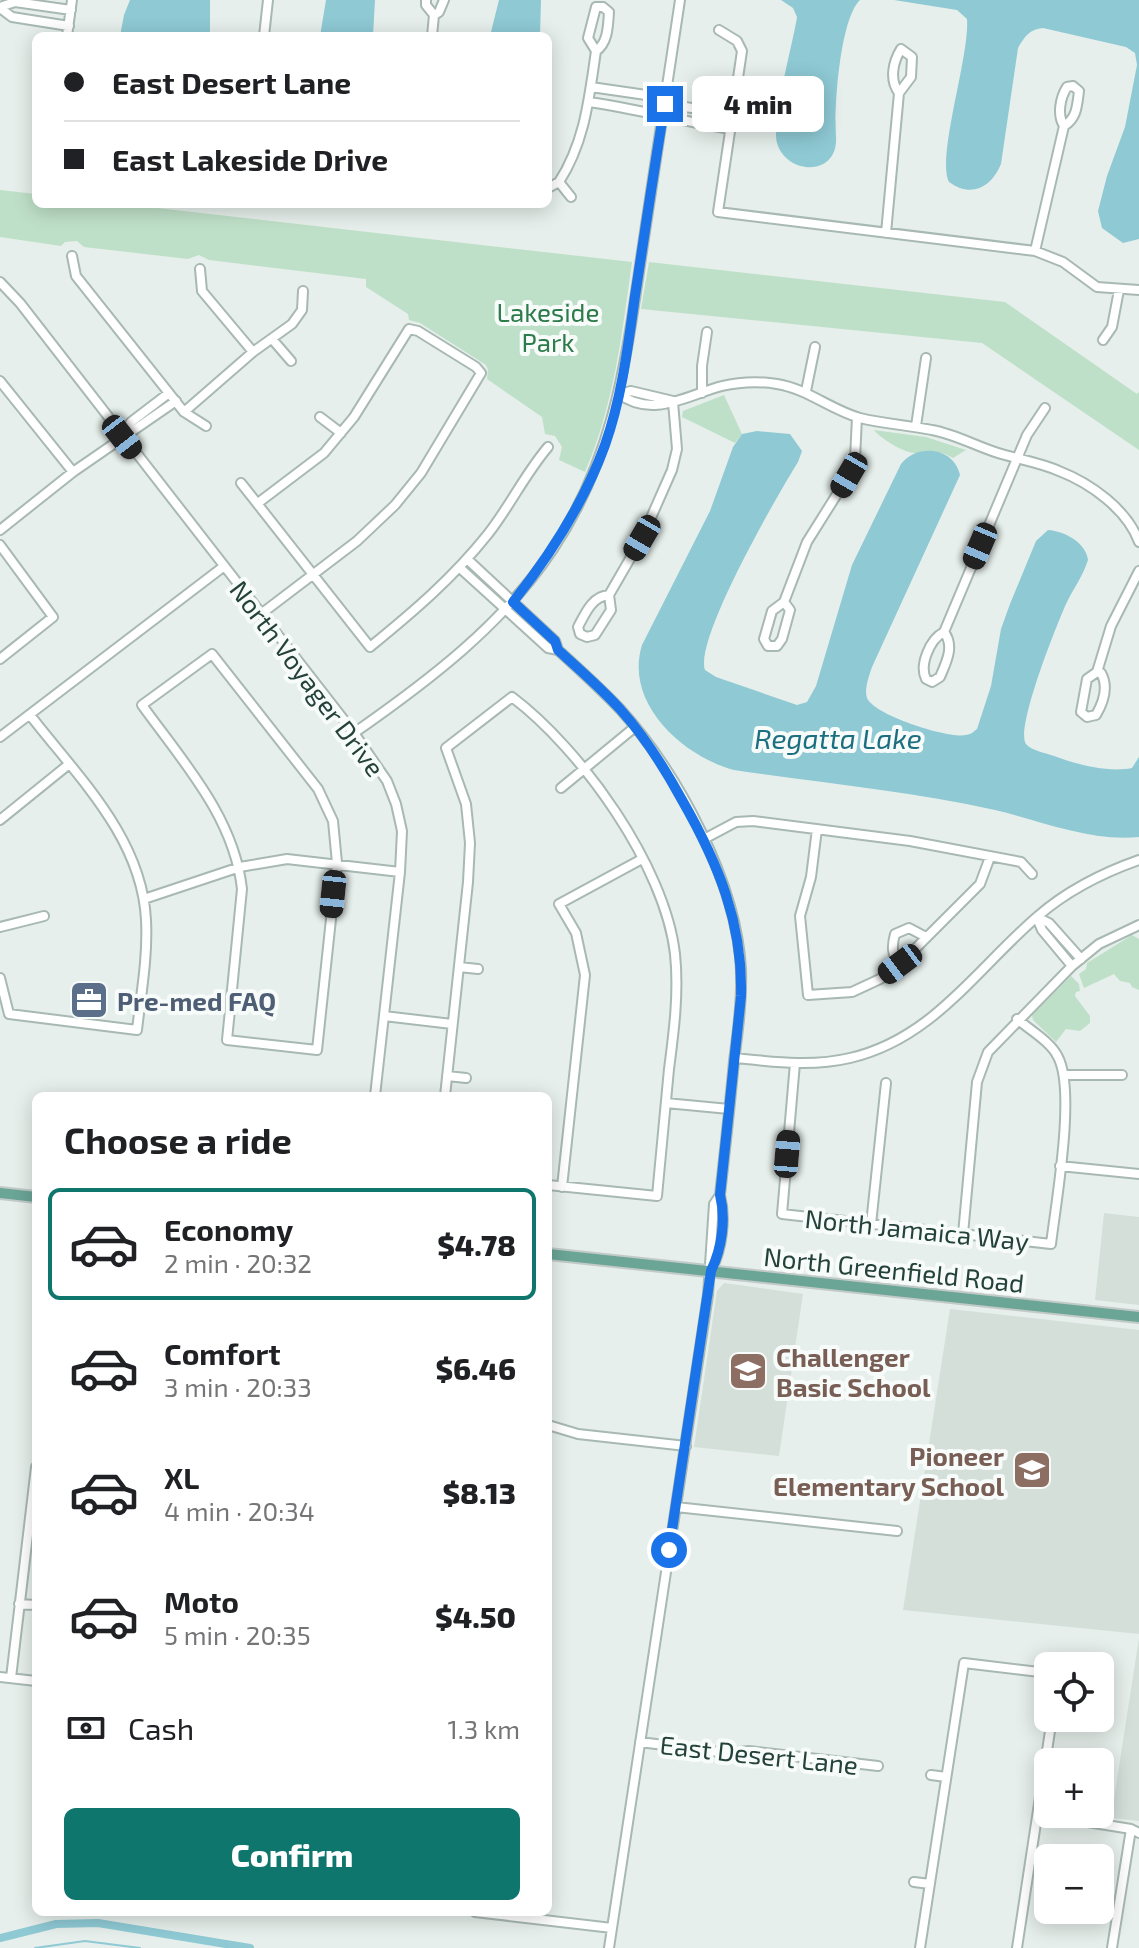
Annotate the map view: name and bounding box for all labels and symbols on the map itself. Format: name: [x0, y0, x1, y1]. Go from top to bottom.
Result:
callout: 4 min: [693, 76, 825, 132]
route end: [647, 86, 683, 122]
park label: Lakeside Park: [497, 296, 599, 357]
car: [98, 411, 146, 463]
car: [827, 448, 871, 502]
car: [620, 511, 664, 565]
car: [960, 519, 1000, 573]
street label: North Voyager Drive: [224, 574, 392, 782]
water label: Regatta Lake: [754, 721, 922, 755]
car: [319, 869, 347, 919]
car: [874, 940, 926, 988]
office icon: Pre-med FAQ: [68, 979, 110, 1021]
place label: Pre-med FAQ: [117, 985, 276, 1017]
car: [773, 1129, 801, 1179]
street label: North Jamaica Way: [803, 1202, 1031, 1256]
street label: North Greenfield Road: [762, 1240, 1026, 1298]
place label: Challenger Basic School: [776, 1341, 931, 1402]
school or university icon: Challenger Basic School: [727, 1350, 769, 1392]
place label: Pioneer Elementary School: [773, 1440, 1004, 1502]
school or university icon: Pioneer Elementary School: [1011, 1449, 1053, 1491]
route start: [651, 1532, 687, 1568]
street label: East Desert Lane: [658, 1728, 860, 1780]

